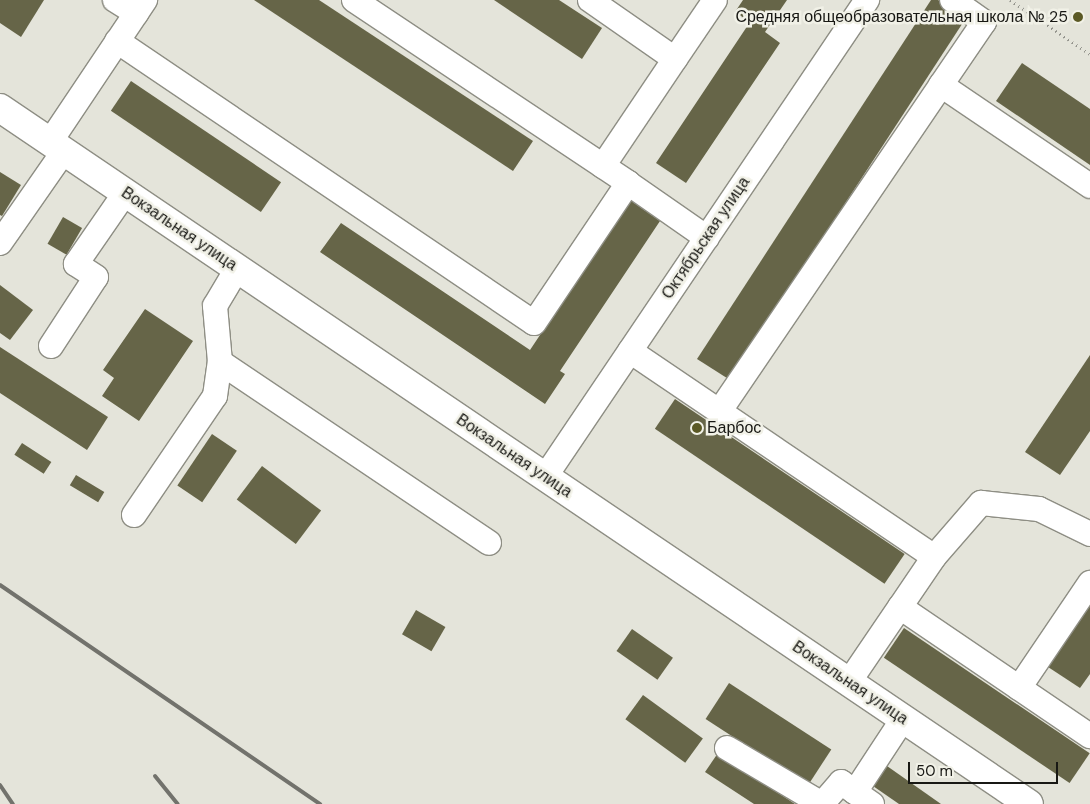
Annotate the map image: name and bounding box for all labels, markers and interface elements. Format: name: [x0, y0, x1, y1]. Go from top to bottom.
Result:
place label: Средняя общеобразовательная школа № 25: [735, 7, 1068, 27]
marker: Средняя общеобразовательная школа № 25: [1072, 11, 1084, 23]
street label: Октябрьская улица: [658, 173, 754, 303]
street label: Вокзальная улица: [118, 183, 240, 275]
street label: Вокзальная улица: [453, 410, 575, 502]
place label: Барбос: [707, 418, 761, 438]
marker: Барбос: [691, 422, 703, 434]
street label: Вокзальная улица: [789, 637, 911, 729]
scale bar: [910, 752, 1060, 784]
text: 50 m: [916, 761, 953, 781]

